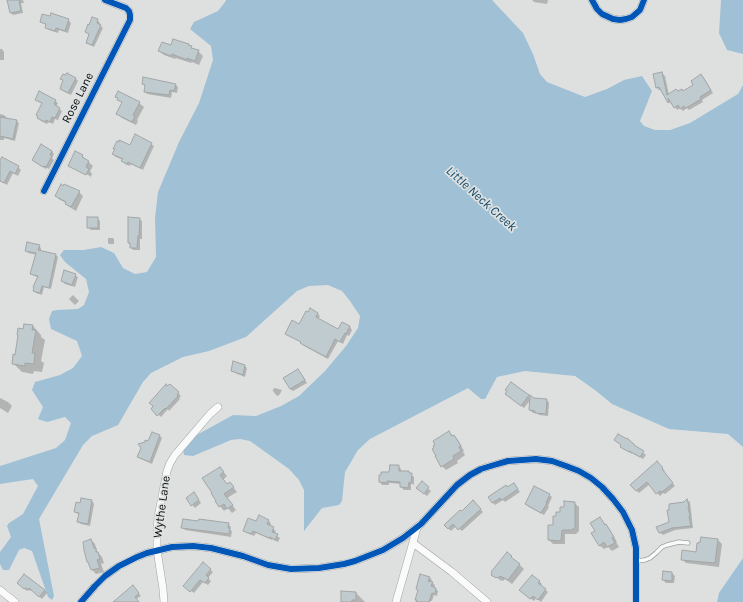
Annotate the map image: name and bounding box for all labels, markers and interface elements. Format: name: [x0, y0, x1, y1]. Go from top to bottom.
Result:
street label: Rose Lane: [59, 70, 97, 126]
water label: Little Neck Creek: [443, 163, 519, 235]
street label: Wythe Lane: [151, 475, 173, 539]

